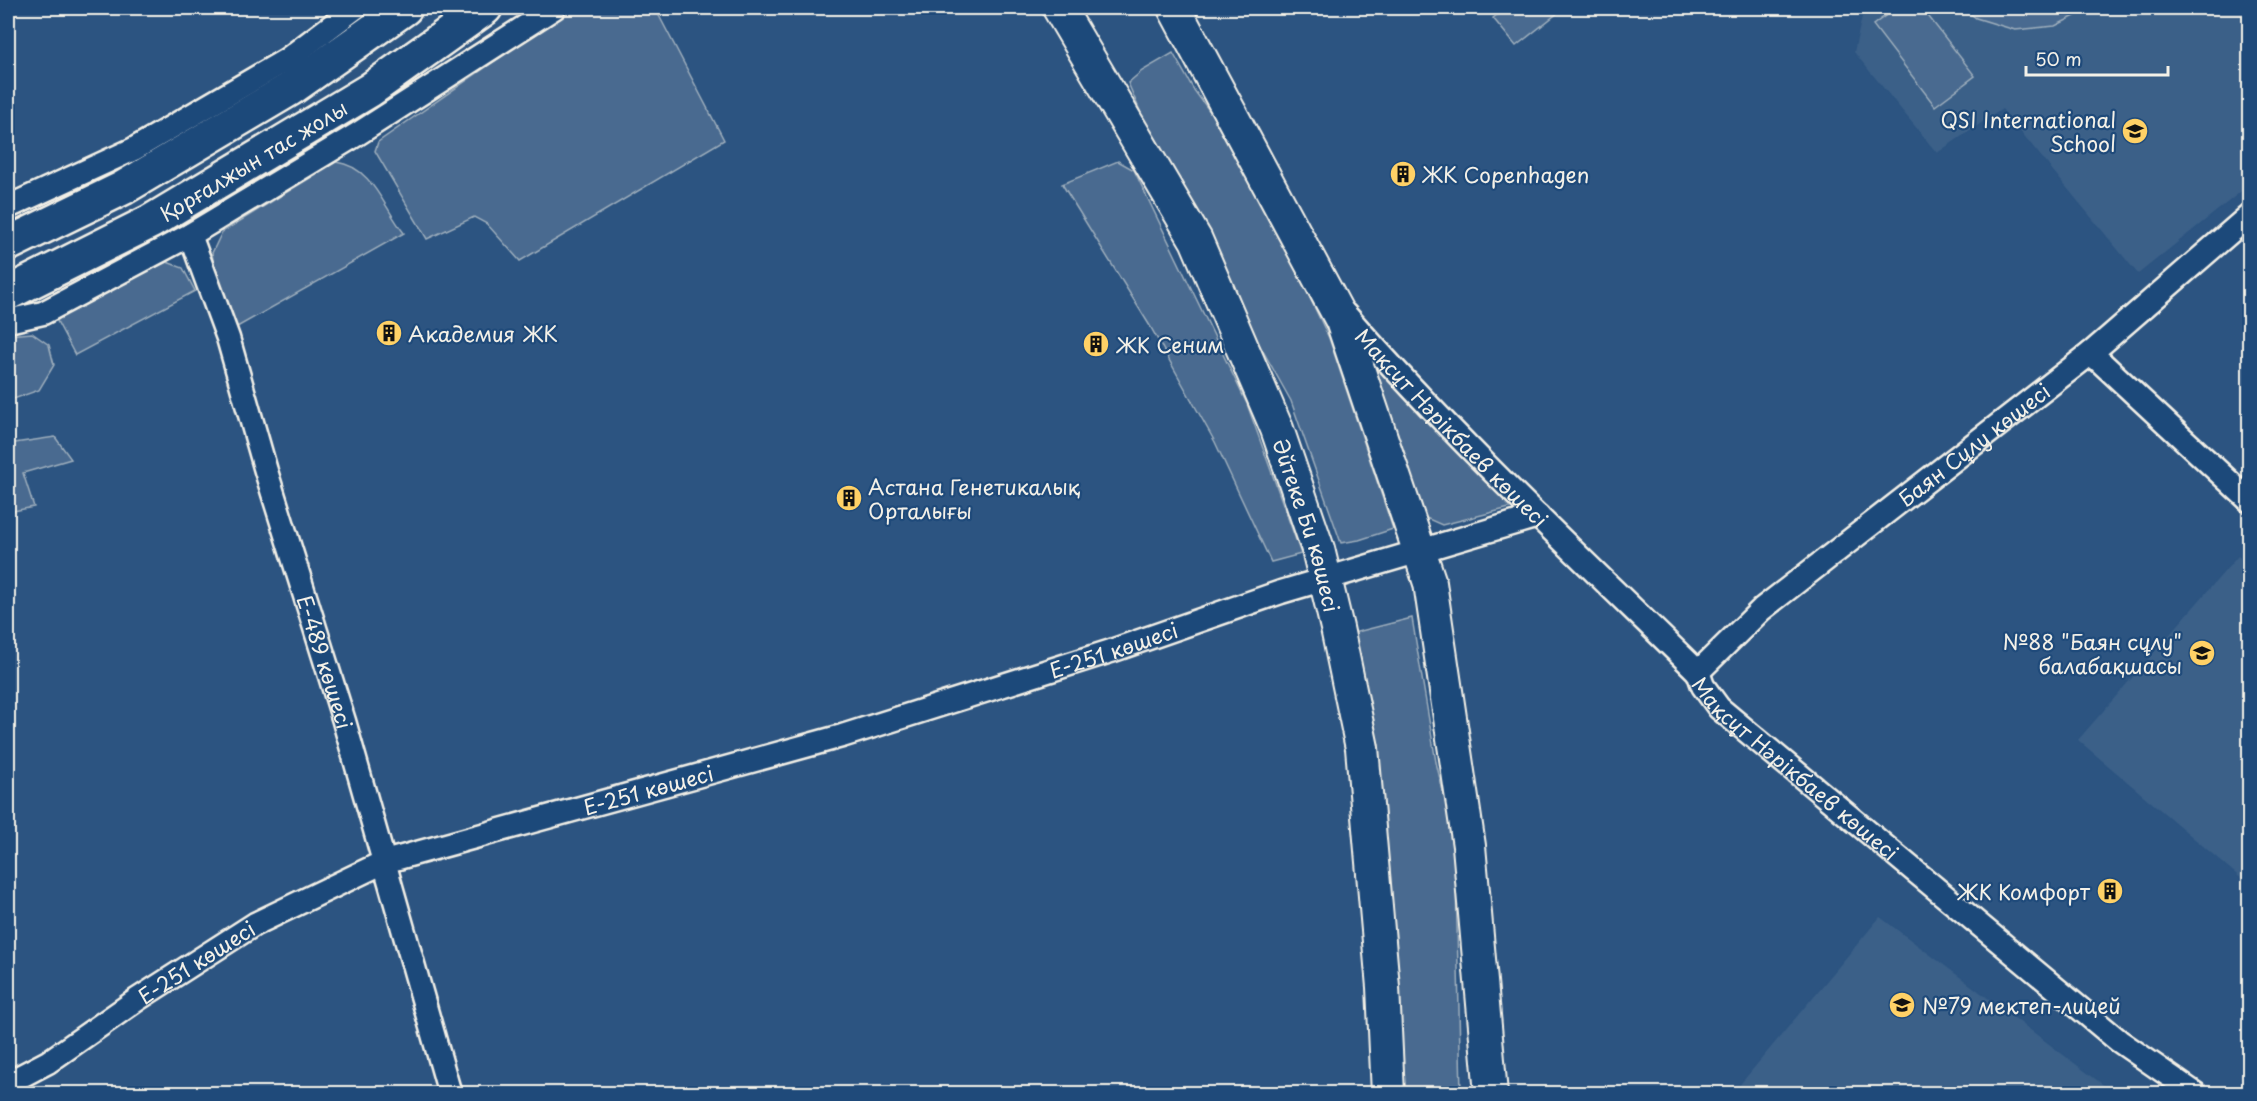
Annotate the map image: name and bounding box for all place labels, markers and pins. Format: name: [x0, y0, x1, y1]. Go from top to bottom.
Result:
place label: QSI International School: [1940, 103, 2116, 159]
school or university icon: QSI International School: [2120, 116, 2150, 146]
place label: ЖК Copenhagen: [1421, 158, 1589, 190]
building icon: ЖК Copenhagen: [1388, 159, 1418, 189]
place label: Академия ЖК: [408, 317, 558, 349]
building icon: Академия ЖК: [374, 318, 404, 348]
place label: ЖК Сеним: [1116, 328, 1225, 360]
building icon: ЖК Сеним: [1081, 329, 1111, 359]
place label: Астана Генетикалық Орталығы: [868, 470, 1081, 526]
building icon: Астана Генетикалық Орталығы: [834, 483, 864, 513]
place label: №88 "Баян сұлу" балабақшасы: [2002, 625, 2182, 681]
school or university icon: №88 "Баян сұлу" балабақшасы: [2187, 638, 2217, 668]
place label: ЖК Комфорт: [1956, 875, 2091, 907]
building icon: ЖК Комфорт: [2095, 876, 2125, 906]
place label: №79 мектеп-лицей: [1922, 989, 2121, 1021]
school or university icon: №79 мектеп-лицей: [1887, 990, 1917, 1020]

